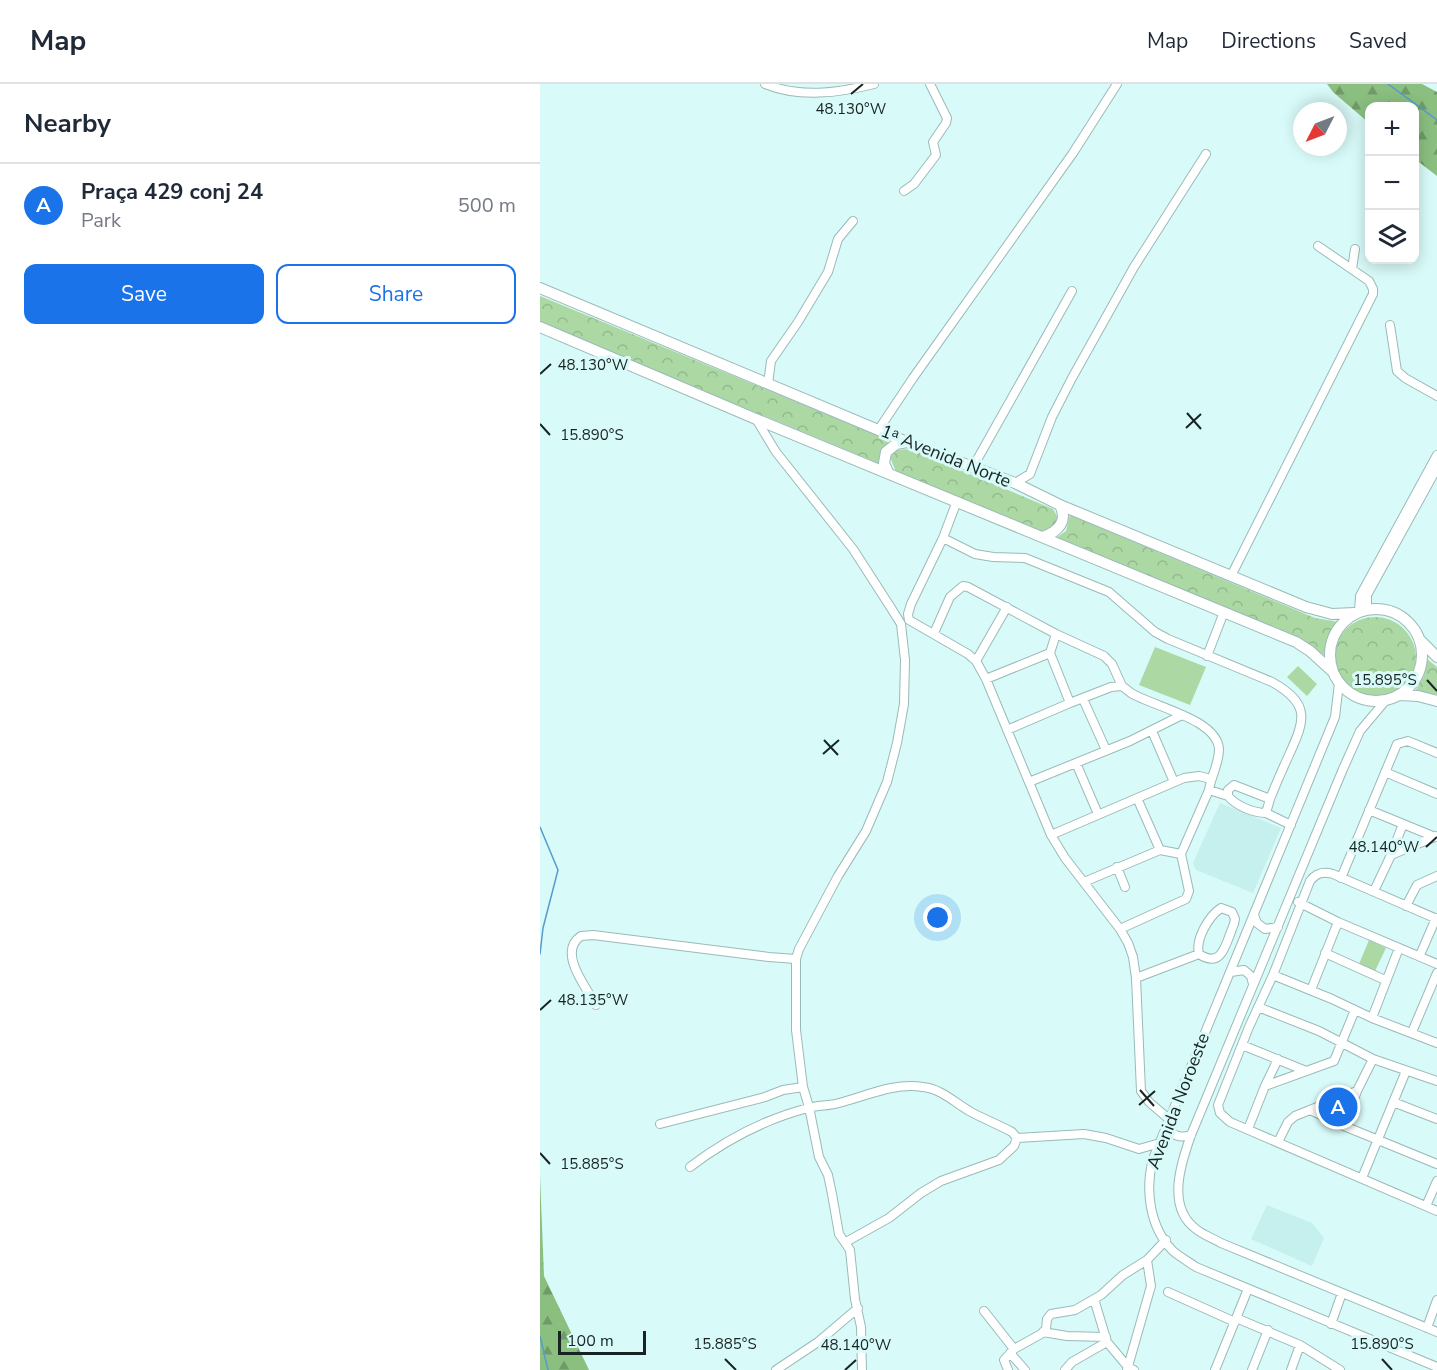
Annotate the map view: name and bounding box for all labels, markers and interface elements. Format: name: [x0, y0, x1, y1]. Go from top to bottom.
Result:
text: Map: [30, 22, 86, 60]
text: Map: [1147, 27, 1188, 55]
text: Directions: [1221, 27, 1316, 55]
text: Saved: [1349, 27, 1407, 55]
text: 48.130°W: [816, 99, 887, 119]
north arrow: [1293, 102, 1347, 156]
map controls: [1365, 102, 1419, 264]
button: +: [1365, 102, 1419, 156]
text: Nearby: [24, 106, 111, 141]
button: −: [1365, 156, 1419, 210]
text: Praça 429 conj 24: [81, 177, 263, 207]
text: A: [36, 192, 51, 219]
text: 500 m: [458, 192, 516, 219]
text: Park: [81, 207, 121, 234]
button: layers: [1365, 210, 1419, 264]
button: Save: [24, 264, 264, 324]
button: Share: [276, 264, 516, 324]
text: 48.130°W: [558, 355, 629, 375]
street label: 1ᵃ Avenida Norte: [877, 419, 1015, 493]
text: 15.890°S: [560, 425, 624, 445]
text: 15.895°S: [1353, 670, 1417, 690]
text: 48.140°W: [1349, 837, 1420, 857]
your location: [923, 903, 952, 932]
text: 48.135°W: [558, 990, 629, 1010]
street label: Avenida Noroeste: [1141, 1029, 1215, 1173]
pin: A: [1318, 1084, 1358, 1130]
text: 15.885°S: [560, 1154, 624, 1174]
scale bar: [558, 1328, 646, 1356]
text: 100 m: [567, 1330, 614, 1352]
text: 15.885°S: [693, 1334, 757, 1354]
text: 15.890°S: [1350, 1334, 1414, 1354]
text: 48.140°W: [821, 1335, 892, 1355]

